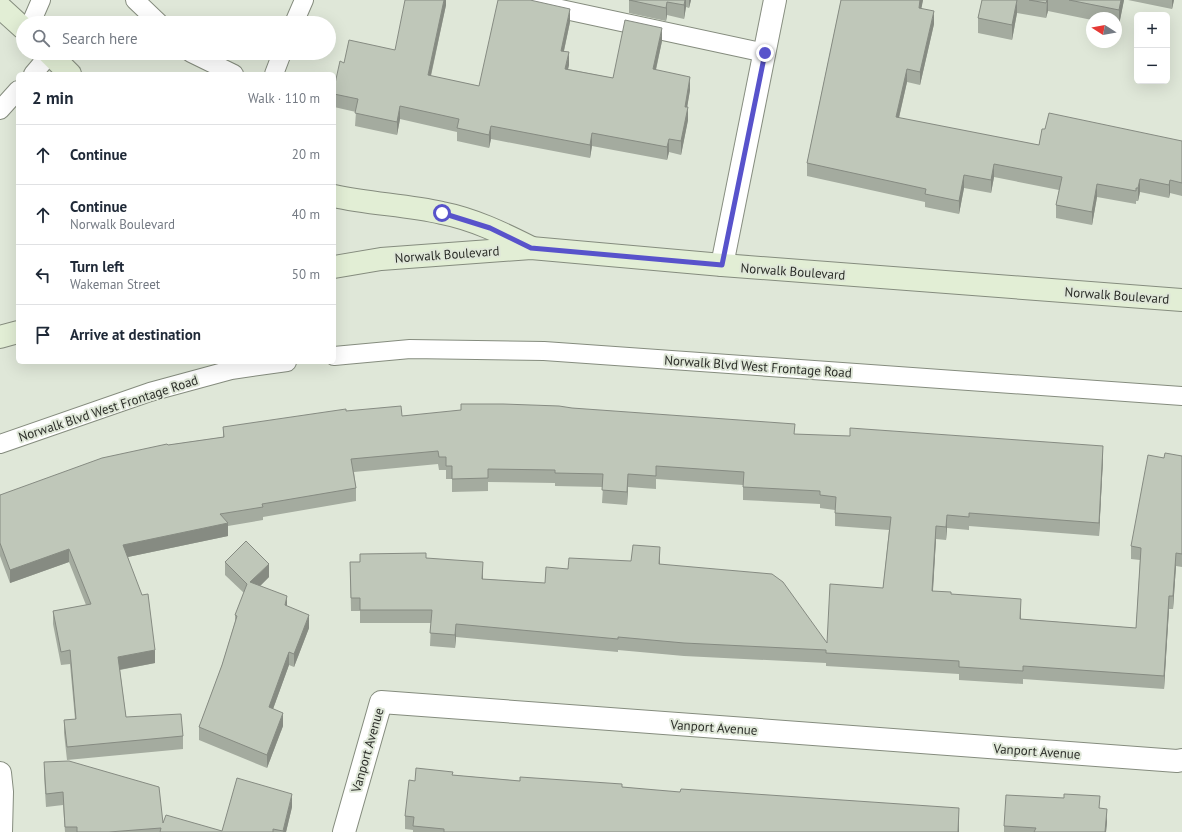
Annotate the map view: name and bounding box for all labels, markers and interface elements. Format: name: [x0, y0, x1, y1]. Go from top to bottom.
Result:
north arrow: [1086, 12, 1122, 48]
map controls: [1134, 12, 1170, 84]
button: +: [1134, 12, 1170, 48]
search box: [16, 16, 336, 60]
icon: search: [30, 27, 52, 49]
text: Search here: [62, 29, 138, 48]
route end: [756, 44, 774, 62]
button: −: [1134, 48, 1170, 84]
text: 2 min: [32, 87, 73, 109]
text: Walk · 110 m: [248, 90, 320, 107]
icon: ahead: [32, 144, 54, 166]
text: Continue: [70, 145, 127, 164]
text: 20 m: [292, 146, 320, 163]
text: Continue: [70, 197, 127, 216]
icon: ahead: [32, 204, 54, 226]
route start: [433, 204, 451, 222]
text: 40 m: [292, 206, 320, 223]
text: Norwalk Boulevard: [70, 216, 175, 233]
street label: Norwalk Boulevard: [394, 242, 500, 267]
text: Turn left: [70, 257, 124, 276]
street label: Norwalk Boulevard: [740, 259, 846, 284]
icon: left: [32, 264, 54, 286]
text: 50 m: [292, 266, 320, 283]
text: Wakeman Street: [70, 276, 160, 293]
street label: Norwalk Boulevard: [1064, 283, 1170, 308]
icon: arrive: [32, 324, 54, 346]
text: Arrive at destination: [70, 325, 201, 344]
street label: Norwalk Blvd West Frontage Road: [664, 351, 852, 382]
street label: Norwalk Blvd West Frontage Road: [16, 371, 200, 446]
street label: Vanport Avenue: [347, 706, 388, 795]
street label: Vanport Avenue: [669, 716, 758, 739]
street label: Vanport Avenue: [992, 740, 1081, 763]

